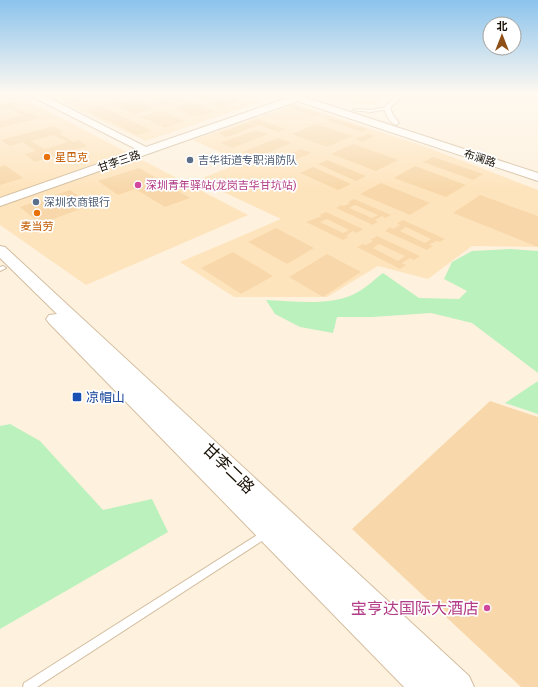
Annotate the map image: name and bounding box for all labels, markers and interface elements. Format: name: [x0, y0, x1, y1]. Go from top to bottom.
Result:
north arrow: [482, 16, 522, 56]
text: 北: [497, 19, 508, 33]
street label: 布澜路: [462, 146, 498, 170]
street label: 甘李三路: [96, 147, 142, 175]
place label: 星巴克: [55, 150, 88, 164]
marker: 星巴克: [42, 152, 52, 162]
place label: 吉华街道专职消防队: [198, 153, 297, 167]
marker: 吉华街道专职消防队: [185, 155, 195, 165]
place label: 深圳青年驿站(龙岗吉华甘坑站): [146, 178, 297, 192]
marker: 深圳青年驿站(龙岗吉华甘坑站): [133, 180, 143, 190]
place label: 深圳农商银行: [44, 195, 110, 209]
marker: 深圳农商银行: [31, 197, 41, 207]
marker: 麦当劳: [32, 208, 42, 218]
place label: 麦当劳: [21, 219, 54, 233]
place label: 凉帽山: [86, 389, 125, 406]
marker: 凉帽山: [71, 391, 83, 403]
street label: 甘李二路: [199, 439, 259, 497]
place label: 宝亨达国际大酒店: [351, 598, 479, 618]
marker: 宝亨达国际大酒店: [482, 603, 492, 613]

